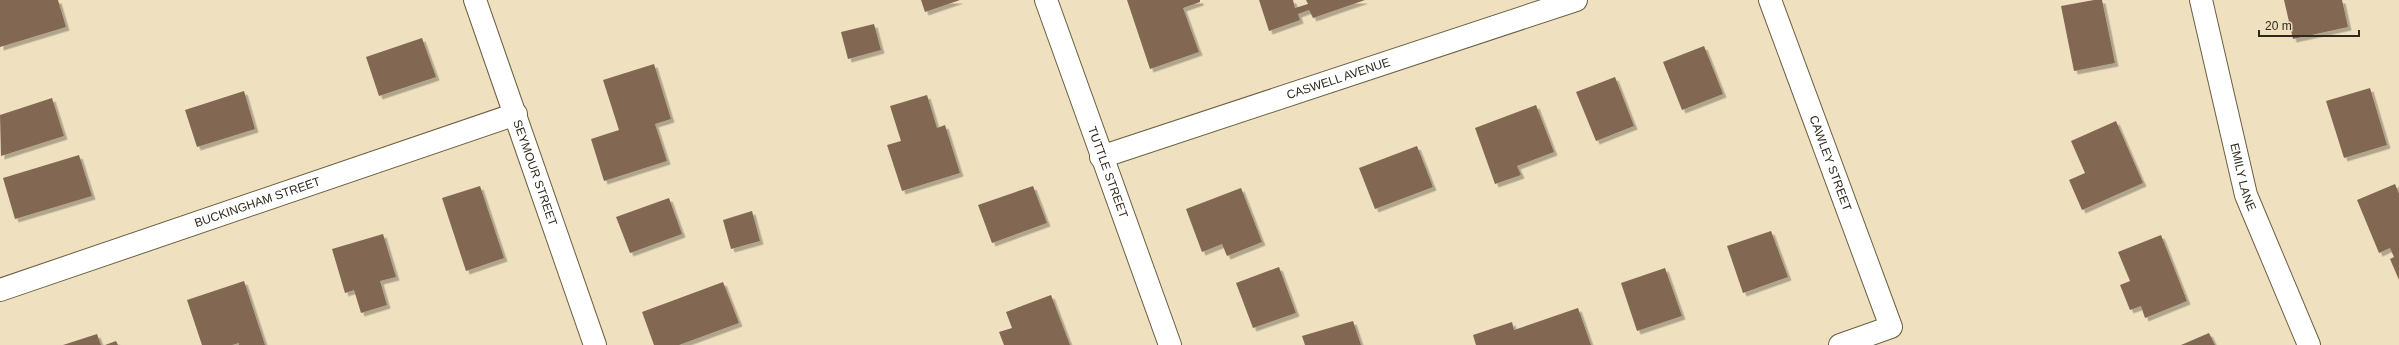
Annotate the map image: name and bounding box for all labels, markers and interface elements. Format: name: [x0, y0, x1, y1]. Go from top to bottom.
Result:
scale bar: [2259, 12, 2359, 38]
text: 20 m: [2265, 19, 2292, 33]
street label: CASWELL AVENUE: [1285, 55, 1392, 102]
street label: CAWLEY STREET: [1806, 113, 1855, 214]
street label: SEYMOUR STREET: [510, 118, 560, 228]
street label: TUTTLE STREET: [1085, 125, 1131, 220]
street label: EMILY LANE: [2227, 142, 2259, 213]
street label: BUCKINGHAM STREET: [193, 174, 323, 230]

